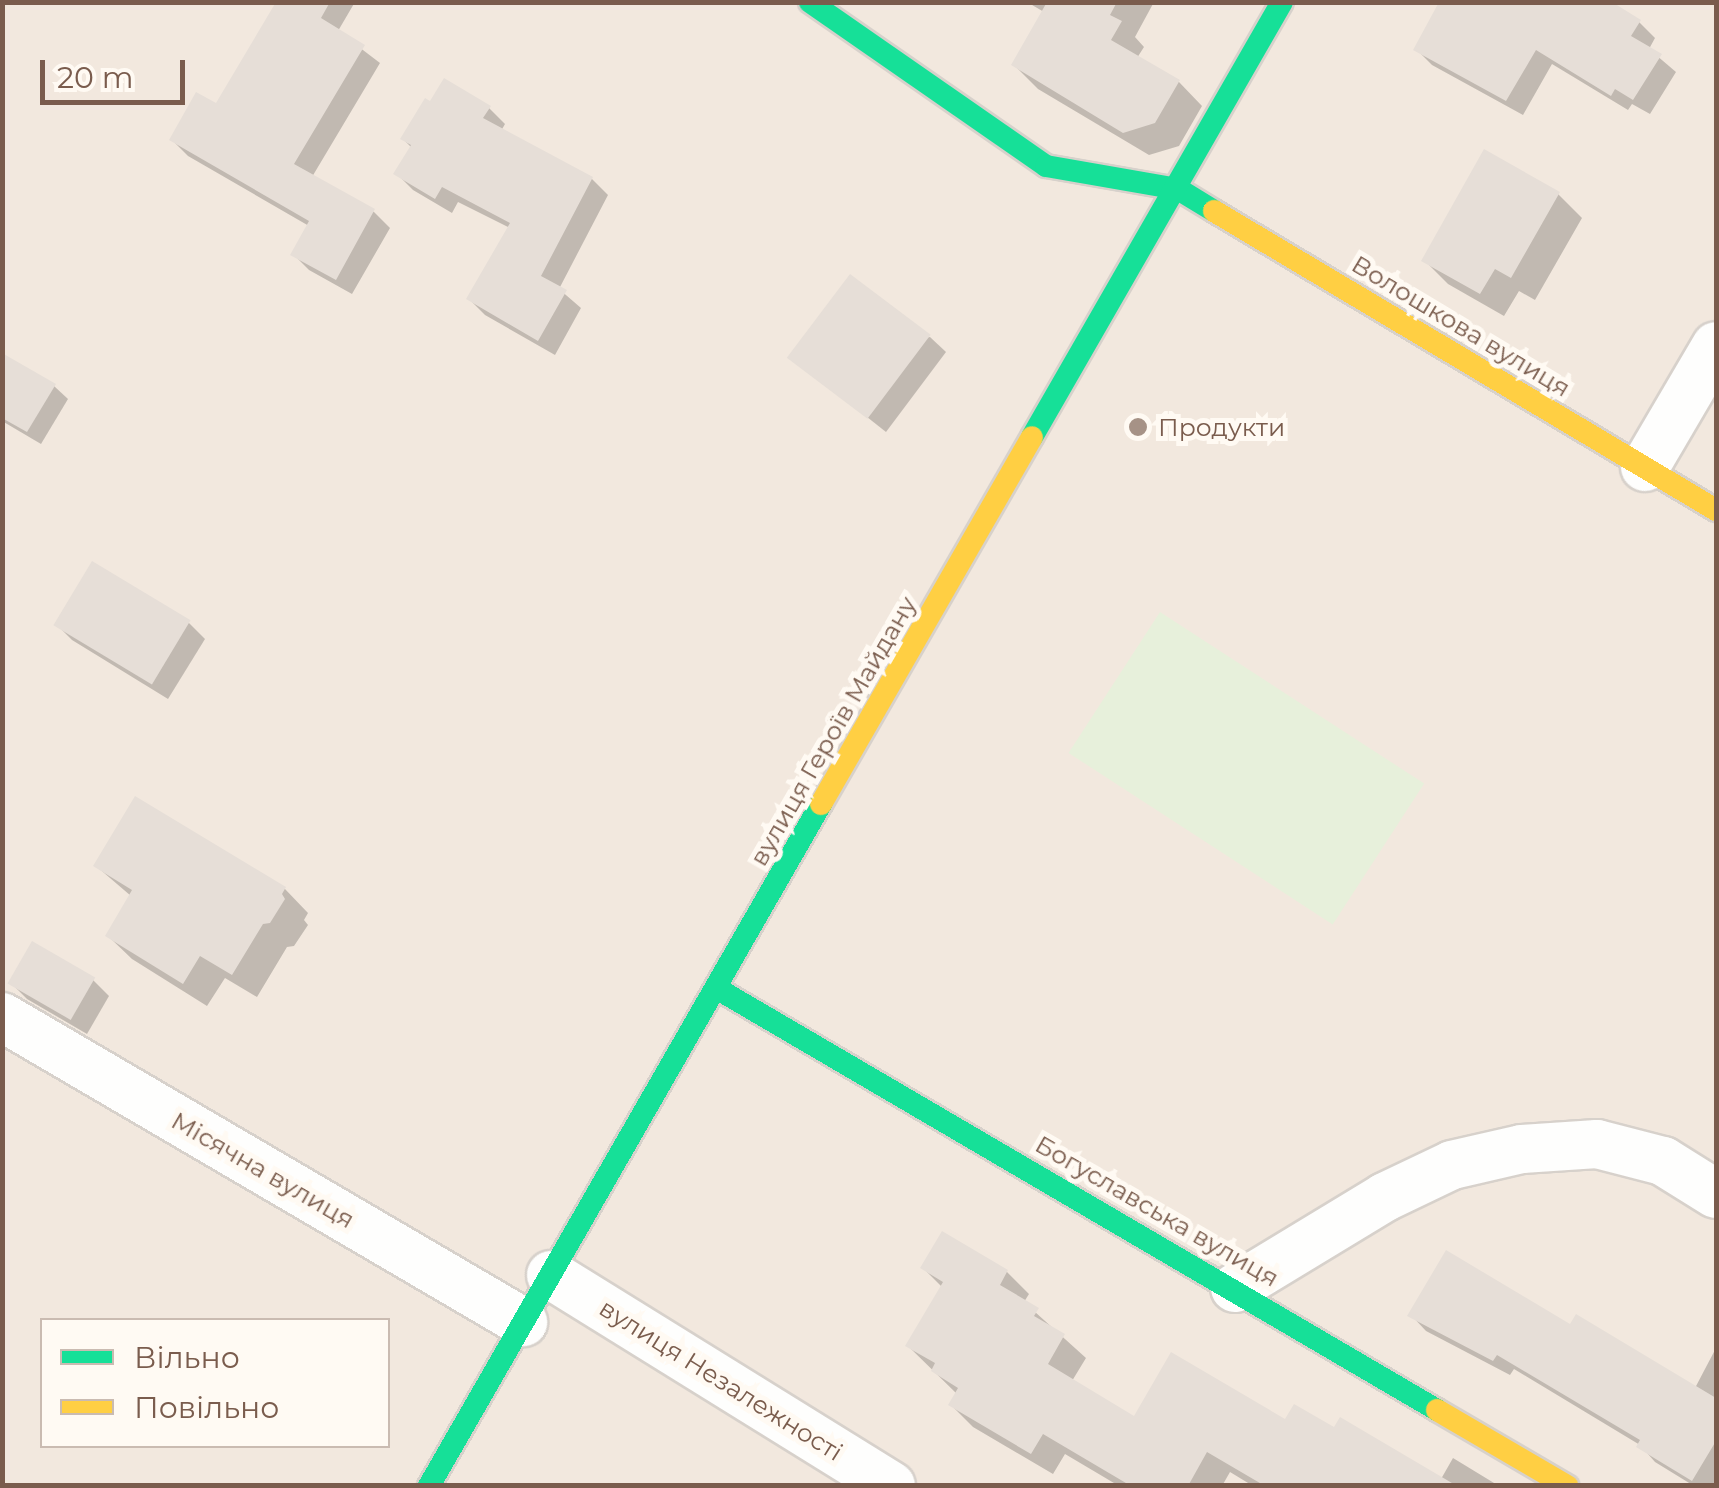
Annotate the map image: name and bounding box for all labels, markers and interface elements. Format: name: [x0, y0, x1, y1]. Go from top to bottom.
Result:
scale bar: [45, 40, 190, 102]
text: 20 m: [57, 59, 134, 96]
street label: Волошкова вулиця: [1346, 249, 1576, 403]
place label: Продукти: [1158, 412, 1285, 442]
marker: Продукти: [1127, 416, 1149, 438]
street label: вулиця Героїв Майдану: [743, 591, 923, 871]
street label: Місячна вулиця: [166, 1105, 360, 1235]
street label: Богуславська вулиця: [1030, 1129, 1284, 1293]
street label: вулиця Незалежності: [594, 1293, 848, 1467]
legend: [40, 1318, 390, 1448]
text: Вільно: [134, 1339, 240, 1376]
text: Повільно: [134, 1389, 279, 1426]

